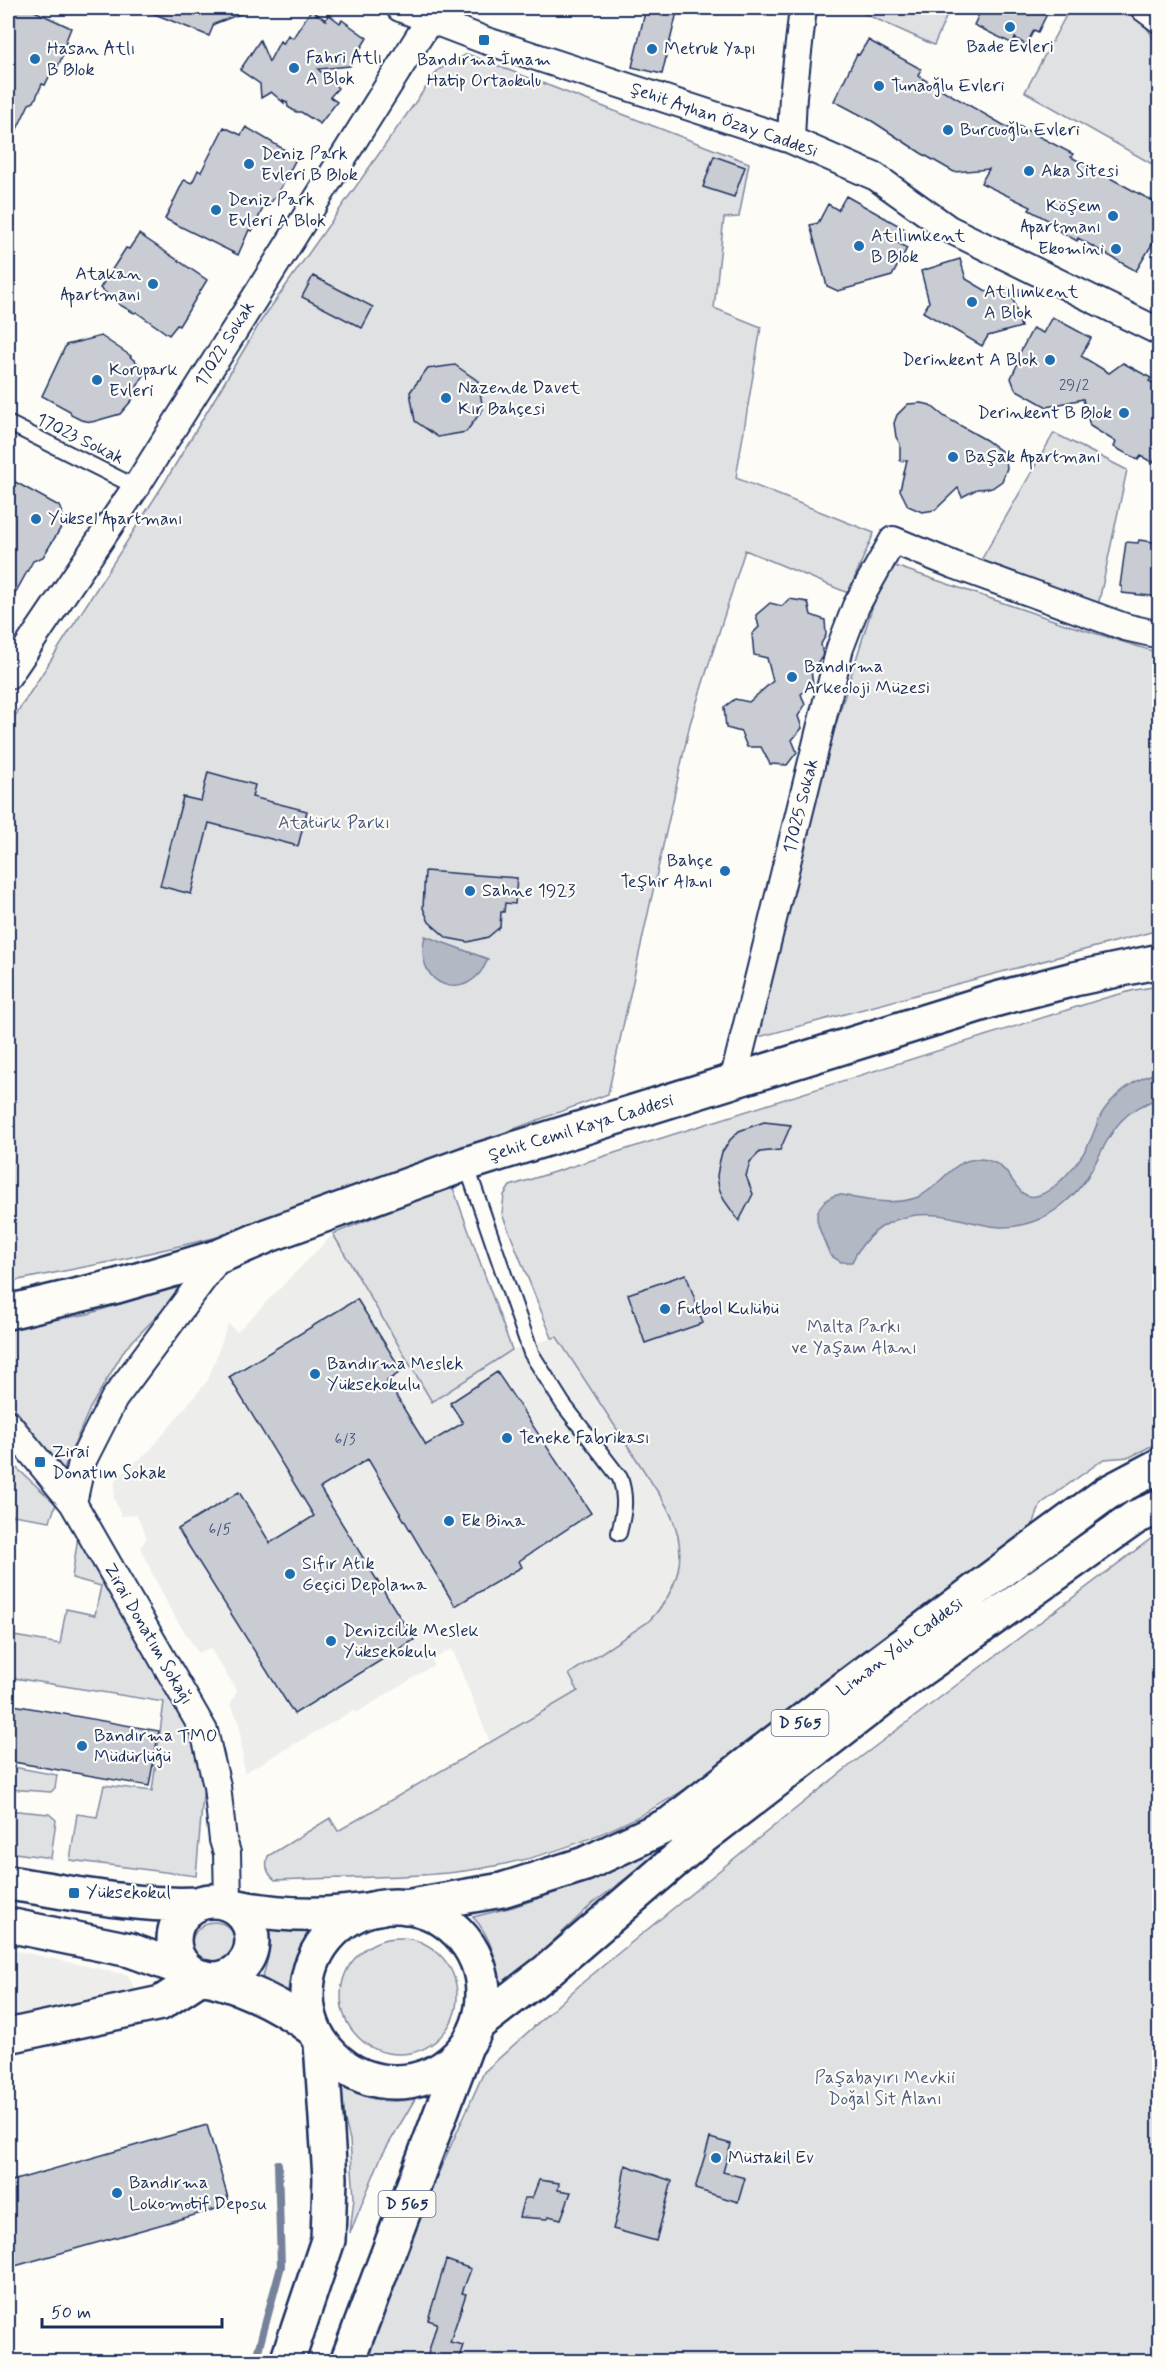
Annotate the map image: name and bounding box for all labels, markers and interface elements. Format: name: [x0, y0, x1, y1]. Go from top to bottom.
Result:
marker: Bade Evleri: [1003, 20, 1017, 34]
marker: Bandırma İmam Hatip Ortaokulu: [477, 33, 491, 47]
place label: Bade Evleri: [966, 35, 1054, 59]
place label: Hasan Atlı B Blok: [47, 37, 135, 82]
place label: Metruk Yapı: [664, 37, 756, 61]
marker: Metruk Yapı: [645, 42, 659, 56]
place label: Fahri Atlı A Blok: [306, 46, 383, 91]
place label: Bandırma İmam Hatip Ortaokulu: [417, 48, 551, 93]
marker: Hasan Atlı B Blok: [28, 52, 42, 66]
marker: Fahri Atlı A Blok: [287, 61, 301, 75]
place label: Tunaoğlu Evleri: [891, 74, 1005, 98]
street label: Şehit Ayhan Özay Caddesi: [627, 77, 821, 163]
marker: Tunaoğlu Evleri: [872, 79, 886, 93]
place label: Burcuoğlu Evleri: [960, 118, 1080, 142]
marker: Burcuoğlu Evleri: [941, 123, 955, 137]
place label: Deniz Park Evleri B Blok: [261, 142, 358, 187]
marker: Deniz Park Evleri B Blok: [242, 157, 256, 171]
place label: Aka Sitesi: [1041, 159, 1119, 183]
marker: Aka Sitesi: [1022, 164, 1036, 178]
place label: Deniz Park Evleri A Blok: [228, 188, 326, 233]
place label: Köşem Apartmanı: [1020, 194, 1101, 240]
marker: Deniz Park Evleri A Blok: [209, 203, 223, 217]
marker: Köşem Apartmanı: [1106, 209, 1120, 223]
place label: Atılımkent B Blok: [871, 224, 966, 269]
place label: Ekomini: [1038, 237, 1104, 261]
marker: Atılımkent B Blok: [852, 239, 866, 253]
marker: Ekomini: [1109, 242, 1123, 256]
place label: Atakan Apartmanı: [60, 262, 141, 308]
marker: Atakan Apartmanı: [146, 277, 160, 291]
place label: Atılımkent A Blok: [984, 280, 1079, 325]
marker: Atılımkent A Blok: [965, 295, 979, 309]
street label: 17022 Sokak: [189, 297, 261, 391]
place label: Derinkent A Blok: [902, 348, 1038, 372]
marker: Derinkent A Blok: [1043, 353, 1057, 367]
place label: Korupark Evleri: [109, 358, 178, 403]
marker: Korupark Evleri: [90, 373, 104, 387]
place label: Nazende Davet Kır Bahçesi: [458, 376, 580, 421]
house number: 29/2: [1059, 376, 1089, 396]
marker: Nazende Davet Kır Bahçesi: [439, 391, 453, 405]
place label: Derinkent B Blok: [977, 401, 1112, 425]
marker: Derinkent B Blok: [1117, 406, 1131, 420]
street label: 17023 Sokak: [32, 407, 128, 471]
place label: Başak Apartmanı: [965, 445, 1101, 470]
marker: Başak Apartmanı: [946, 450, 960, 464]
place label: Yüksel Apartmanı: [48, 507, 183, 532]
marker: Yüksel Apartmanı: [29, 512, 43, 526]
place label: Bandırma Arkeoloji Müzesi: [804, 655, 930, 700]
marker: Bandırma Arkeoloji Müzesi: [785, 670, 799, 684]
street label: 17025 Sokak: [778, 756, 824, 856]
park label: Atatürk Parkı: [278, 811, 390, 835]
place label: Bahçe Teşhir Alanı: [621, 849, 713, 894]
marker: Bahçe Teşhir Alanı: [718, 864, 732, 878]
place label: Sahne 1923: [482, 879, 575, 903]
marker: Sahne 1923: [463, 884, 477, 898]
street label: Şehit Cemil Kaya Caddesi: [485, 1088, 677, 1168]
place label: Futbol Kulübü: [677, 1297, 779, 1321]
marker: Futbol Kulübü: [658, 1302, 672, 1316]
park label: Malta Parkı ve Yaşam Alanı: [791, 1315, 917, 1360]
place label: Bandırma Meslek Yüksekokulu: [327, 1352, 464, 1397]
marker: Bandırma Meslek Yüksekokulu: [308, 1367, 322, 1381]
place label: Teneke Fabrikası: [519, 1426, 650, 1450]
house number: 6/3: [334, 1430, 356, 1450]
marker: Teneke Fabrikası: [500, 1431, 514, 1445]
place label: Zirai Donatım Sokak: [52, 1440, 166, 1485]
marker: Zirai Donatım Sokak: [33, 1455, 47, 1469]
place label: Ek Bina: [461, 1509, 525, 1533]
marker: Ek Bina: [442, 1514, 456, 1528]
house number: 6/5: [208, 1520, 232, 1540]
place label: Sıfır Atık Geçici Depolama: [302, 1552, 427, 1597]
street label: Zirai Donatım Sokağı: [98, 1559, 198, 1709]
marker: Sıfır Atık Geçici Depolama: [283, 1567, 297, 1581]
street label: Liman Yolu Caddesi: [832, 1592, 968, 1702]
place label: Denizcilik Meslek Yüksekokulu: [343, 1619, 479, 1664]
marker: Denizcilik Meslek Yüksekokulu: [324, 1634, 338, 1648]
road number: D 565: [772, 1710, 828, 1736]
place label: Bandırma TMO Müdürlüğü: [94, 1724, 217, 1769]
marker: Bandırma TMO Müdürlüğü: [75, 1739, 89, 1753]
place label: Yüksekokul: [86, 1881, 171, 1905]
marker: Yüksekokul: [67, 1886, 81, 1900]
park label: Paşabayırı Mevkii Doğal Sit Alanı: [815, 2066, 955, 2111]
place label: Müstakil Ev: [728, 2146, 814, 2170]
marker: Müstakil Ev: [709, 2151, 723, 2165]
place label: Bandırma Lokomotif Deposu: [129, 2171, 267, 2216]
marker: Bandırma Lokomotif Deposu: [110, 2186, 124, 2200]
road number: D 565: [378, 2191, 436, 2217]
scale bar: [42, 2291, 222, 2329]
text: 50 m: [51, 2301, 91, 2325]

